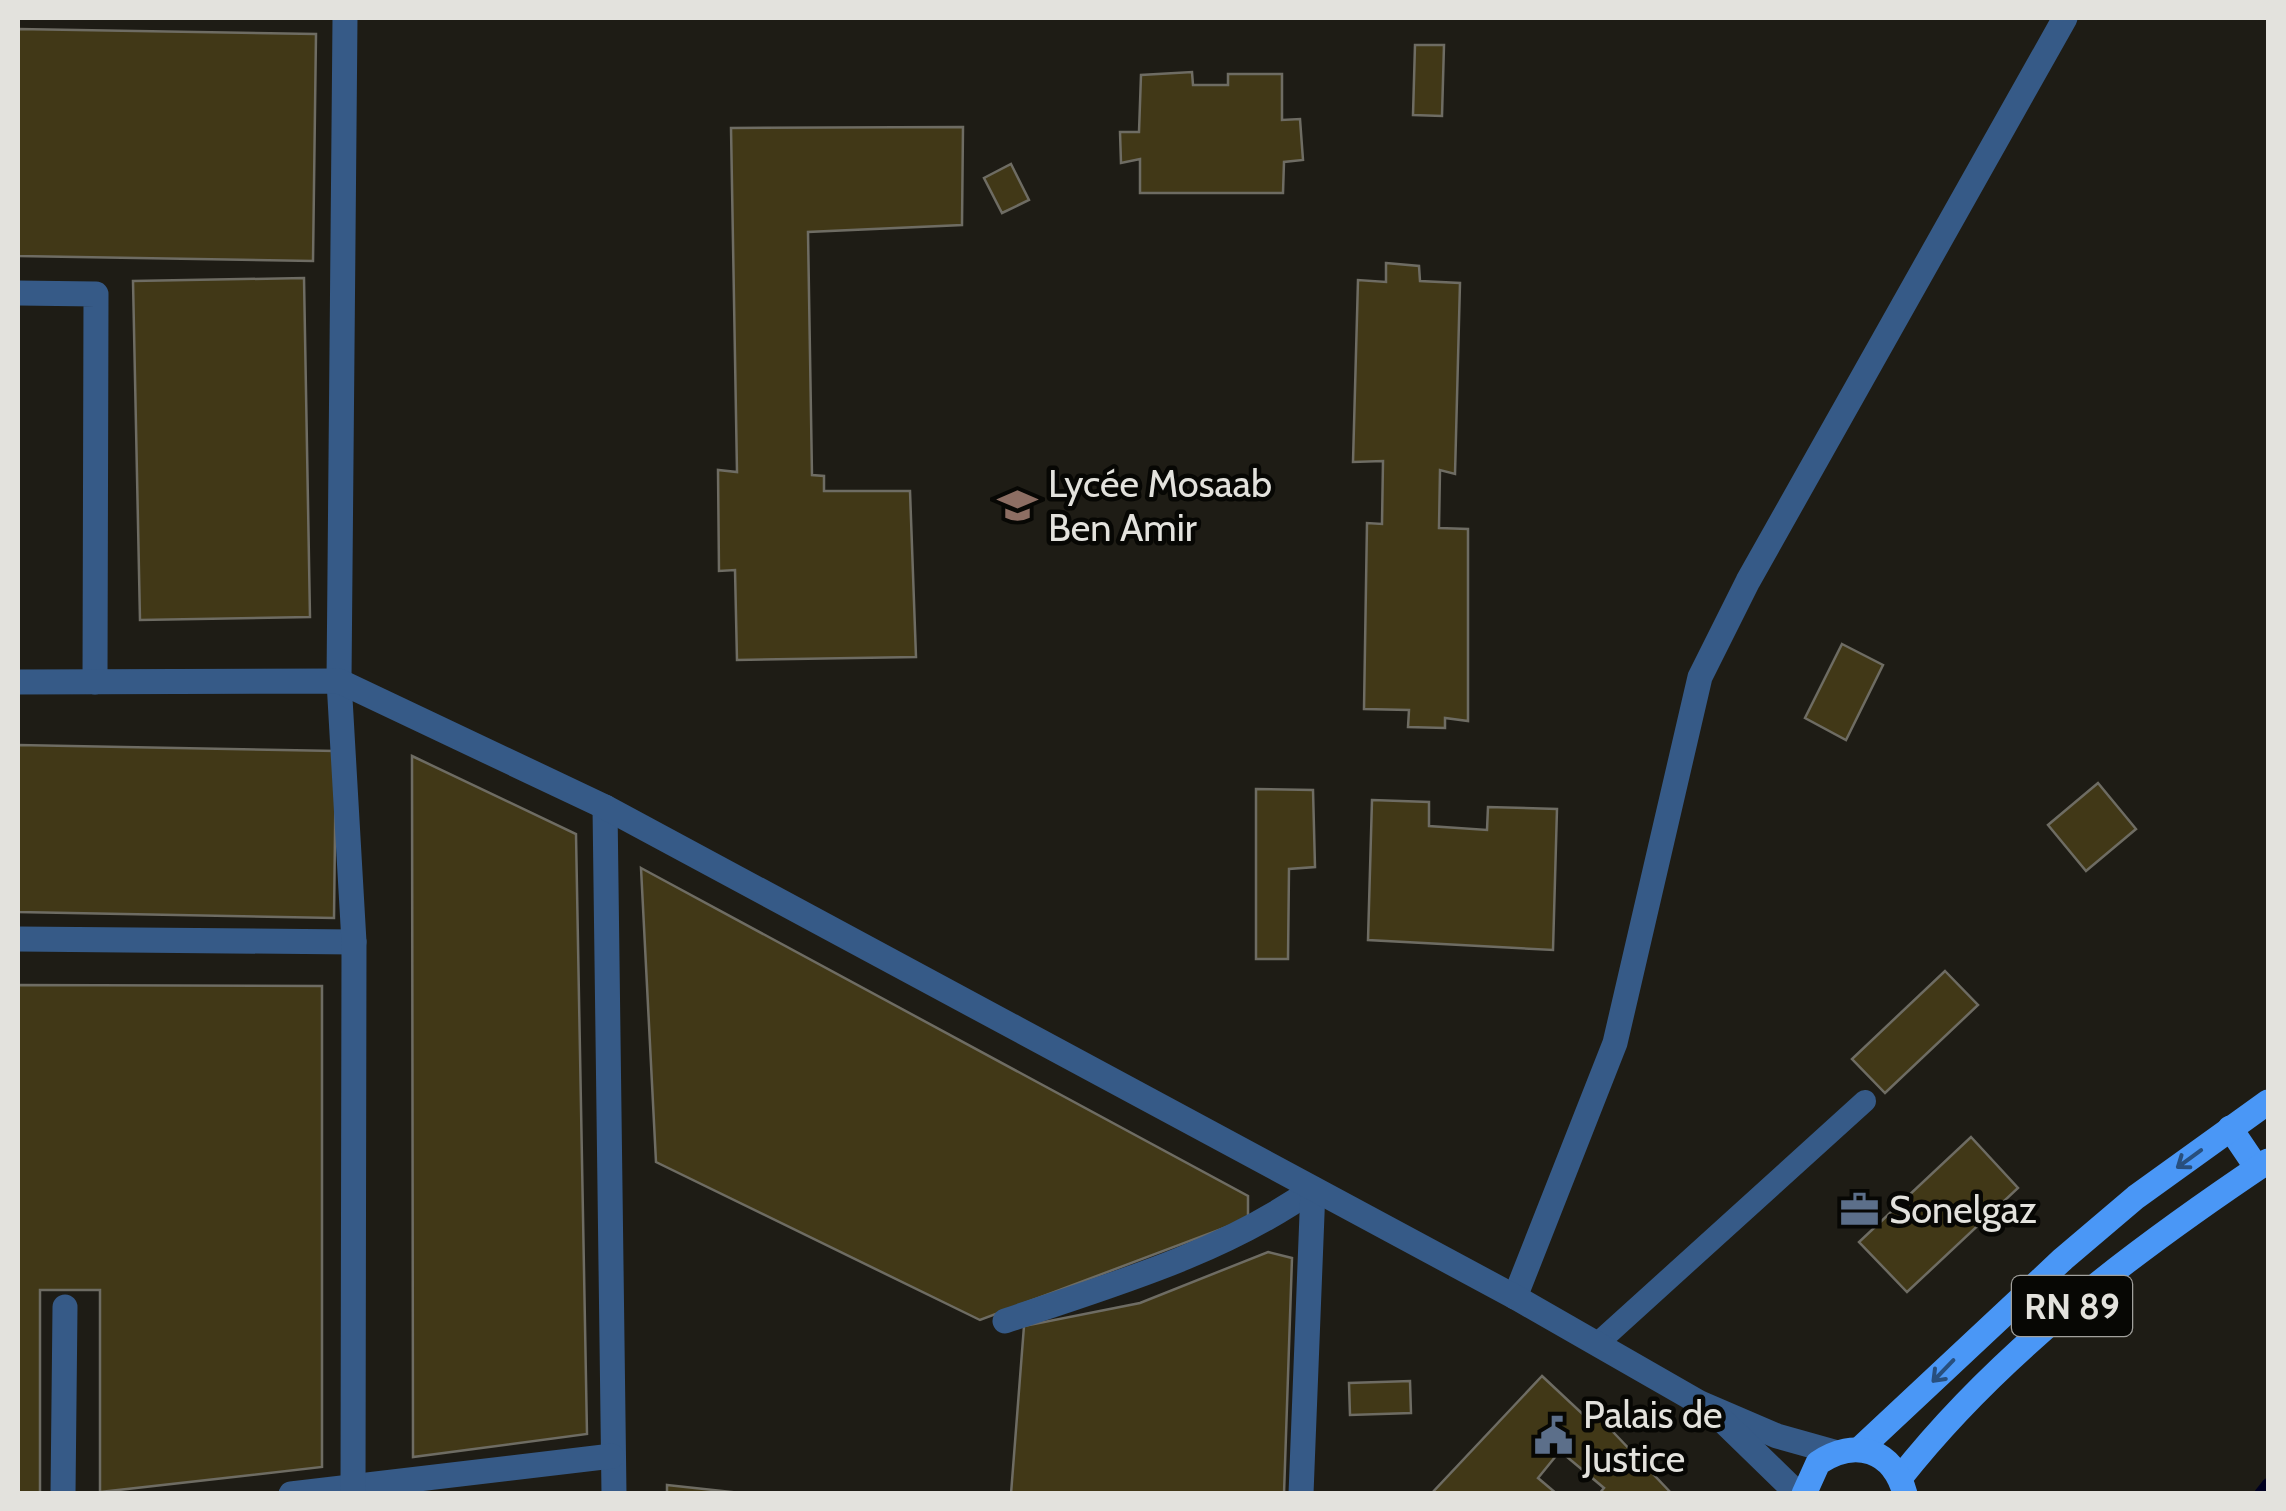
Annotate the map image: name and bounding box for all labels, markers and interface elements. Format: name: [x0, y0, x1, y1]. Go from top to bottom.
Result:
place label: Lycée Mosaab Ben Amir: [1048, 460, 1272, 551]
school or university icon: Lycée Mosaab Ben Amir: [997, 484, 1039, 526]
one-way arrow: [2176, 1148, 2203, 1169]
place label: Sonelgaz: [1889, 1186, 2037, 1233]
office icon: Sonelgaz: [1838, 1188, 1880, 1230]
road number: RN 89: [2012, 1276, 2132, 1336]
one-way arrow: [1932, 1358, 1955, 1383]
place label: Palais de Justice: [1582, 1391, 1723, 1482]
public building icon: Palais de Justice: [1532, 1415, 1574, 1457]

